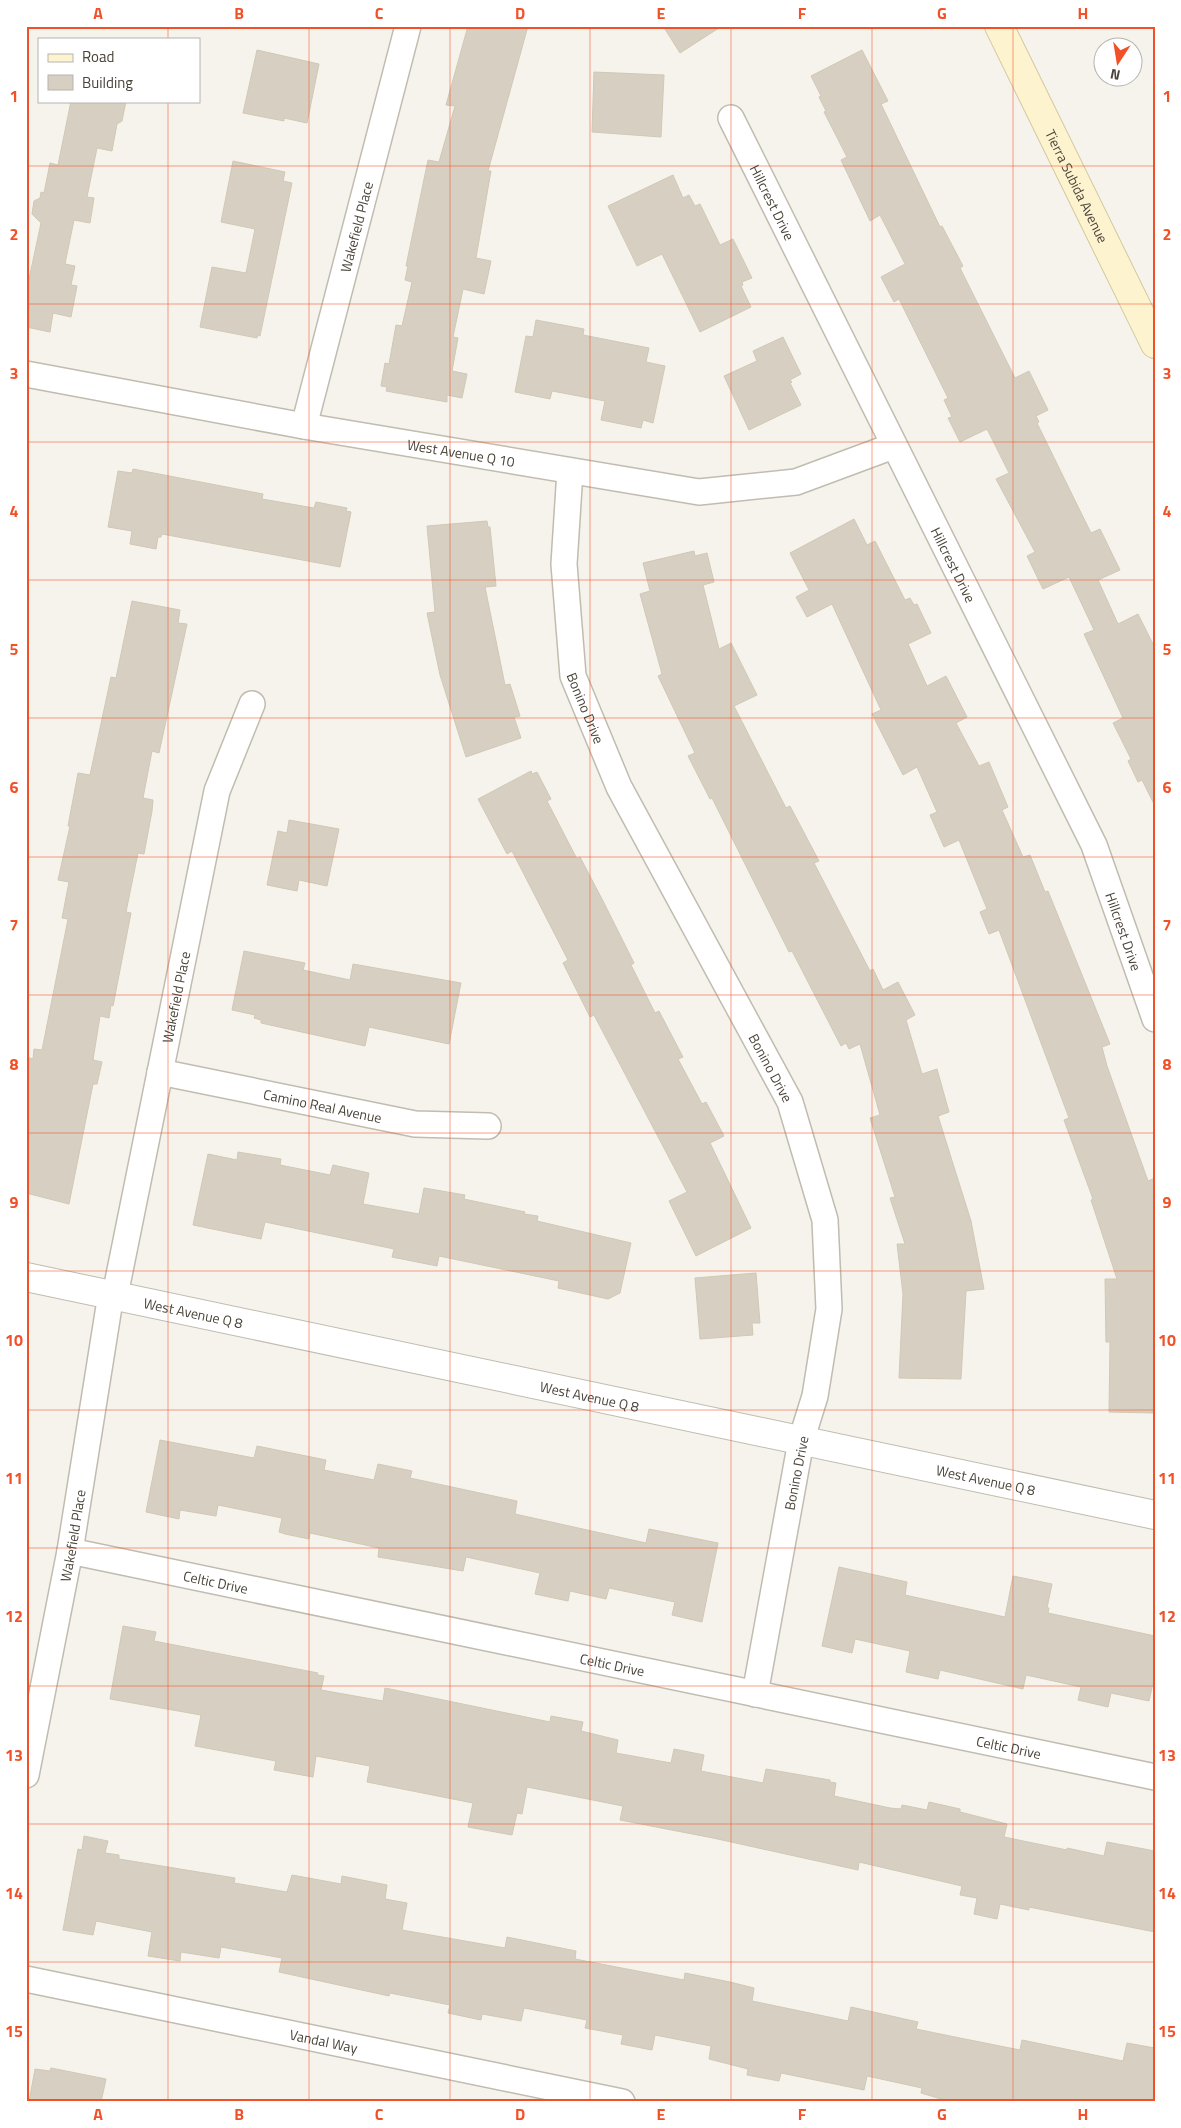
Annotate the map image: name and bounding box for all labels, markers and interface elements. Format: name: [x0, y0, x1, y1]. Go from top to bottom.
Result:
text: A: [93, 1, 103, 25]
text: B: [234, 1, 244, 25]
text: C: [375, 1, 384, 25]
text: D: [515, 1, 525, 25]
text: E: [657, 1, 666, 25]
text: F: [798, 1, 807, 25]
text: G: [937, 1, 947, 25]
text: H: [1078, 1, 1088, 25]
legend: [38, 38, 200, 102]
north arrow: [1094, 38, 1144, 88]
text: Road: [82, 45, 114, 68]
text: N: [1108, 64, 1122, 86]
text: Building: [82, 71, 133, 94]
text: 1: [10, 84, 18, 108]
text: 1: [1163, 84, 1171, 108]
street label: Tierra Subida Avenue: [1041, 125, 1114, 246]
street label: Hillcrest Drive: [745, 161, 801, 244]
street label: Wakefield Place: [334, 179, 378, 274]
text: 2: [10, 222, 18, 246]
text: 2: [1163, 222, 1171, 246]
text: 3: [10, 361, 18, 385]
text: 3: [1163, 361, 1171, 385]
street label: West Avenue Q 10: [406, 433, 516, 472]
text: 4: [10, 499, 19, 523]
text: 4: [1163, 499, 1172, 523]
street label: Hillcrest Drive: [926, 523, 982, 606]
text: 5: [10, 637, 19, 661]
text: 5: [1163, 637, 1172, 661]
street label: Bonino Drive: [562, 669, 610, 747]
text: 6: [10, 775, 19, 799]
text: 6: [1163, 775, 1172, 799]
street label: Hillcrest Drive: [1101, 889, 1148, 973]
text: 7: [10, 913, 18, 937]
text: 7: [1163, 913, 1171, 937]
street label: Wakefield Place: [156, 949, 195, 1045]
street label: Bonino Drive: [744, 1029, 799, 1106]
text: 8: [10, 1052, 19, 1076]
text: 8: [1163, 1052, 1172, 1076]
street label: Camino Real Avenue: [262, 1083, 384, 1127]
text: 9: [10, 1190, 19, 1214]
text: 9: [1163, 1190, 1172, 1214]
street label: West Avenue Q 8: [142, 1292, 245, 1333]
text: 10: [5, 1328, 23, 1352]
text: 10: [1158, 1328, 1176, 1352]
street label: West Avenue Q 8: [538, 1375, 641, 1417]
street label: Bonino Drive: [779, 1434, 813, 1512]
street label: West Avenue Q 8: [934, 1459, 1038, 1500]
text: 11: [5, 1466, 23, 1490]
text: 11: [1158, 1466, 1176, 1490]
street label: Wakefield Place: [54, 1488, 90, 1583]
street label: Celtic Drive: [182, 1564, 250, 1598]
text: 12: [5, 1604, 23, 1628]
text: 12: [1158, 1604, 1176, 1628]
street label: Celtic Drive: [578, 1647, 647, 1681]
street label: Celtic Drive: [975, 1730, 1043, 1764]
text: 13: [5, 1743, 23, 1767]
text: 13: [1158, 1743, 1176, 1767]
text: 14: [5, 1881, 23, 1905]
text: 14: [1158, 1881, 1176, 1905]
text: 15: [5, 2019, 23, 2043]
text: 15: [1158, 2019, 1176, 2043]
street label: Vandal Way: [288, 2023, 360, 2058]
text: A: [93, 2102, 103, 2126]
text: B: [234, 2102, 244, 2126]
text: C: [375, 2102, 384, 2126]
text: D: [515, 2102, 525, 2126]
text: E: [657, 2102, 666, 2126]
text: F: [798, 2102, 807, 2126]
text: G: [937, 2102, 947, 2126]
text: H: [1078, 2102, 1088, 2126]

